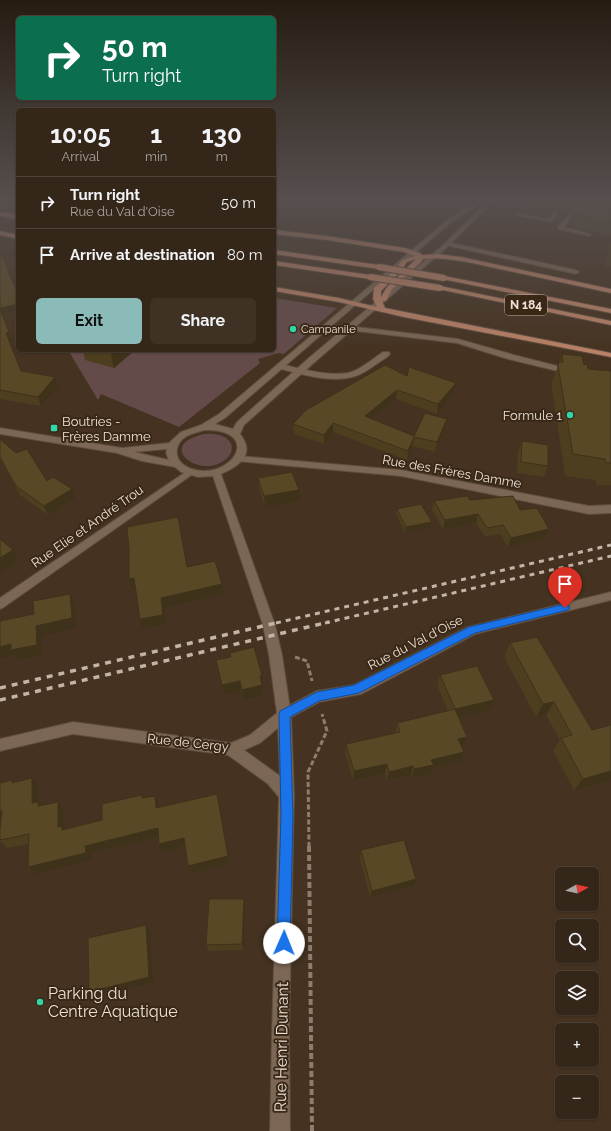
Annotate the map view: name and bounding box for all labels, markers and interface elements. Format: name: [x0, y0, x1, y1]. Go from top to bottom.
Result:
text: 50 m: [102, 31, 168, 64]
icon: right: [36, 32, 88, 84]
text: Turn right: [102, 65, 181, 86]
text: 10:05: [50, 120, 111, 149]
text: 1: [150, 120, 162, 149]
text: 130: [202, 120, 242, 149]
text: Arrival: [61, 149, 100, 164]
text: min: [145, 149, 167, 164]
text: m: [216, 149, 228, 164]
text: Turn right: [70, 186, 140, 204]
icon: right: [36, 192, 58, 214]
text: 50 m: [221, 194, 256, 212]
text: Rue du Val d'Oise: [70, 204, 175, 219]
icon: arrive: [36, 244, 58, 266]
text: Arrive at destination: [70, 246, 215, 264]
text: 80 m: [227, 246, 263, 264]
road number: N 184: [505, 295, 547, 315]
button: Exit: [36, 298, 142, 344]
button: Share: [150, 298, 256, 344]
place label: Campanile: [301, 323, 356, 336]
marker: Campanile: [288, 324, 298, 334]
place label: Formule 1: [503, 408, 562, 423]
marker: Formule 1: [565, 410, 575, 420]
place label: Boutries - Frères Damme: [62, 414, 151, 444]
marker: Boutries - Frères Damme: [49, 423, 59, 433]
street label: Rue des Frères Damme: [381, 452, 523, 491]
street label: Rue Elie et André Trou: [28, 482, 146, 571]
pin: [548, 567, 582, 608]
icon: arrive: [554, 573, 576, 595]
street label: Rue du Val d'Oise: [365, 612, 466, 673]
street label: Rue de Cergy: [146, 731, 230, 754]
north arrow: [555, 867, 599, 911]
map controls: [555, 867, 599, 1119]
button: search: [555, 919, 599, 963]
position arrow: [263, 922, 305, 964]
button: layers: [555, 971, 599, 1015]
street label: Rue Henri Dunant: [271, 981, 292, 1112]
place label: Parking du Centre Aquatique: [48, 984, 178, 1021]
marker: Parking du Centre Aquatique: [35, 997, 45, 1007]
button: +: [555, 1023, 599, 1067]
button: −: [555, 1075, 599, 1119]

